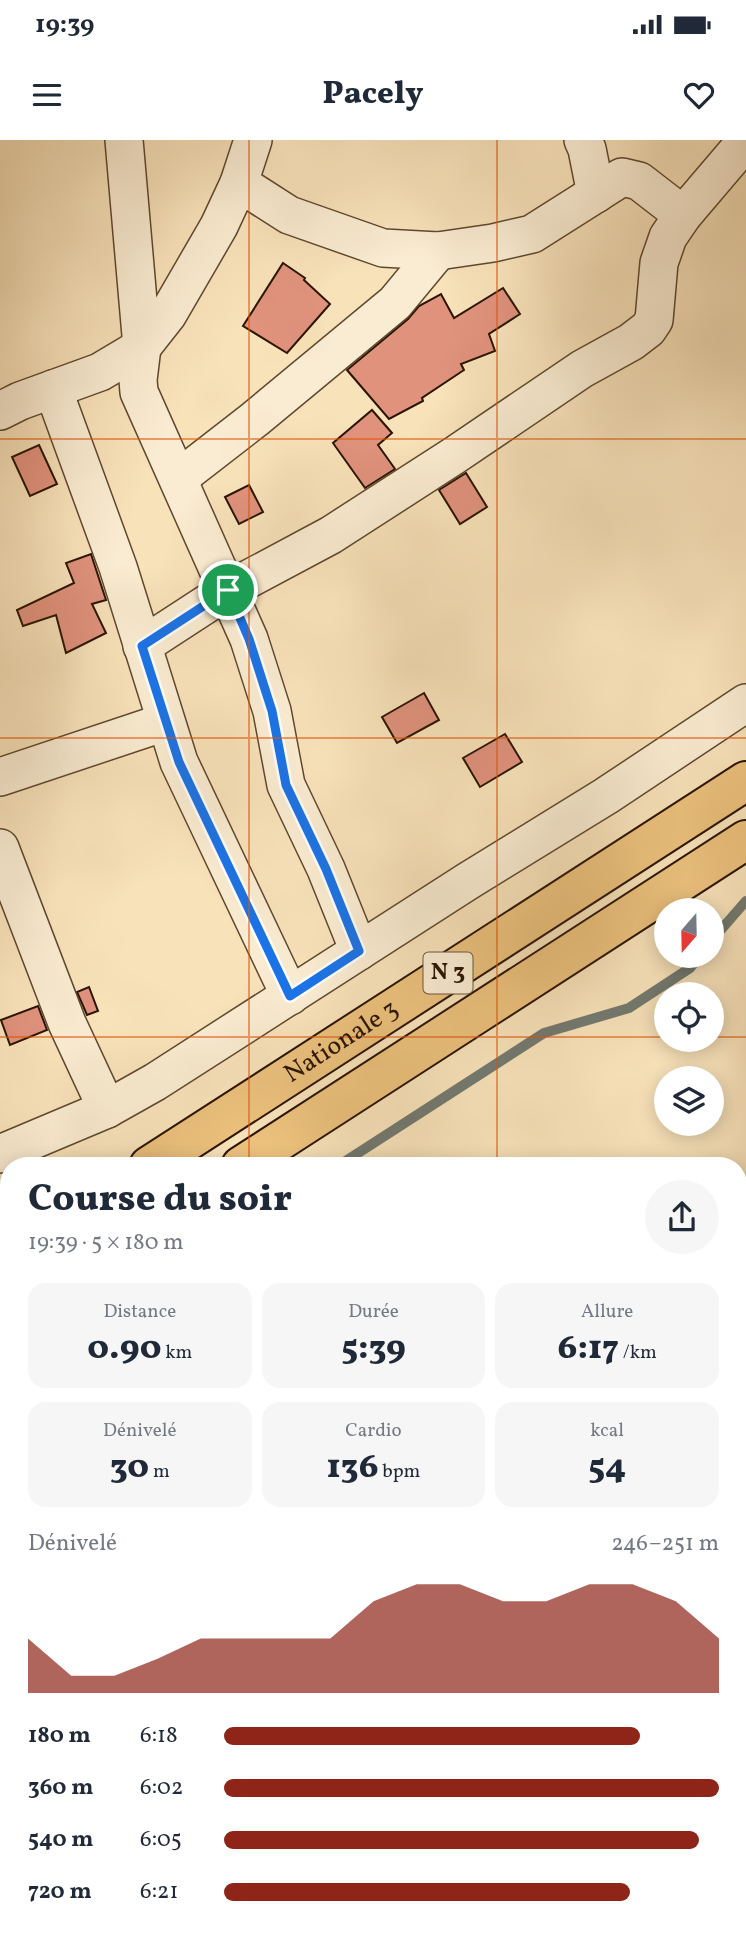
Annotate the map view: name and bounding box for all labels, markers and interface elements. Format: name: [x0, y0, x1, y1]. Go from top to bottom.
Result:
text: 19:39: [35, 7, 94, 43]
text: Pacely: [322, 73, 424, 117]
icon: menu: [28, 76, 66, 114]
icon: heart: [680, 76, 718, 114]
pin: [198, 560, 258, 620]
icon: arrive: [209, 571, 247, 609]
north arrow: [654, 898, 724, 968]
map controls: [654, 898, 724, 1136]
road number: N 3: [424, 952, 472, 994]
button: locate: [654, 982, 724, 1052]
street label: Nationale 3: [277, 992, 406, 1092]
button: layers: [654, 1066, 724, 1136]
text: Course du soir: [28, 1174, 292, 1227]
button: share: [645, 1180, 719, 1254]
text: 19:39 · 5 × 180 m: [28, 1227, 184, 1259]
text: Distance: [103, 1299, 176, 1325]
text: Durée: [348, 1299, 399, 1325]
text: Allure: [581, 1299, 633, 1325]
text: 0.90: [87, 1325, 161, 1373]
text: 5:39: [341, 1325, 406, 1373]
text: 6:17: [558, 1325, 619, 1373]
text: km: [161, 1340, 192, 1366]
text: /km: [619, 1340, 657, 1366]
text: Dénivelé: [103, 1418, 177, 1444]
text: Cardio: [345, 1418, 402, 1444]
text: kcal: [590, 1418, 624, 1444]
text: 30: [110, 1444, 149, 1492]
text: 136: [327, 1444, 378, 1492]
text: 54: [588, 1444, 626, 1492]
text: m: [149, 1459, 170, 1485]
text: bpm: [378, 1459, 420, 1485]
text: Dénivelé: [28, 1528, 117, 1560]
text: 246–251 m: [611, 1528, 719, 1560]
text: 180 m: [28, 1720, 91, 1752]
text: 6:18: [140, 1720, 178, 1752]
text: 360 m: [28, 1772, 93, 1804]
text: 6:02: [140, 1772, 183, 1804]
text: 540 m: [28, 1824, 94, 1856]
text: 6:05: [140, 1824, 182, 1856]
text: 720 m: [28, 1876, 92, 1908]
text: 6:21: [140, 1876, 178, 1908]

